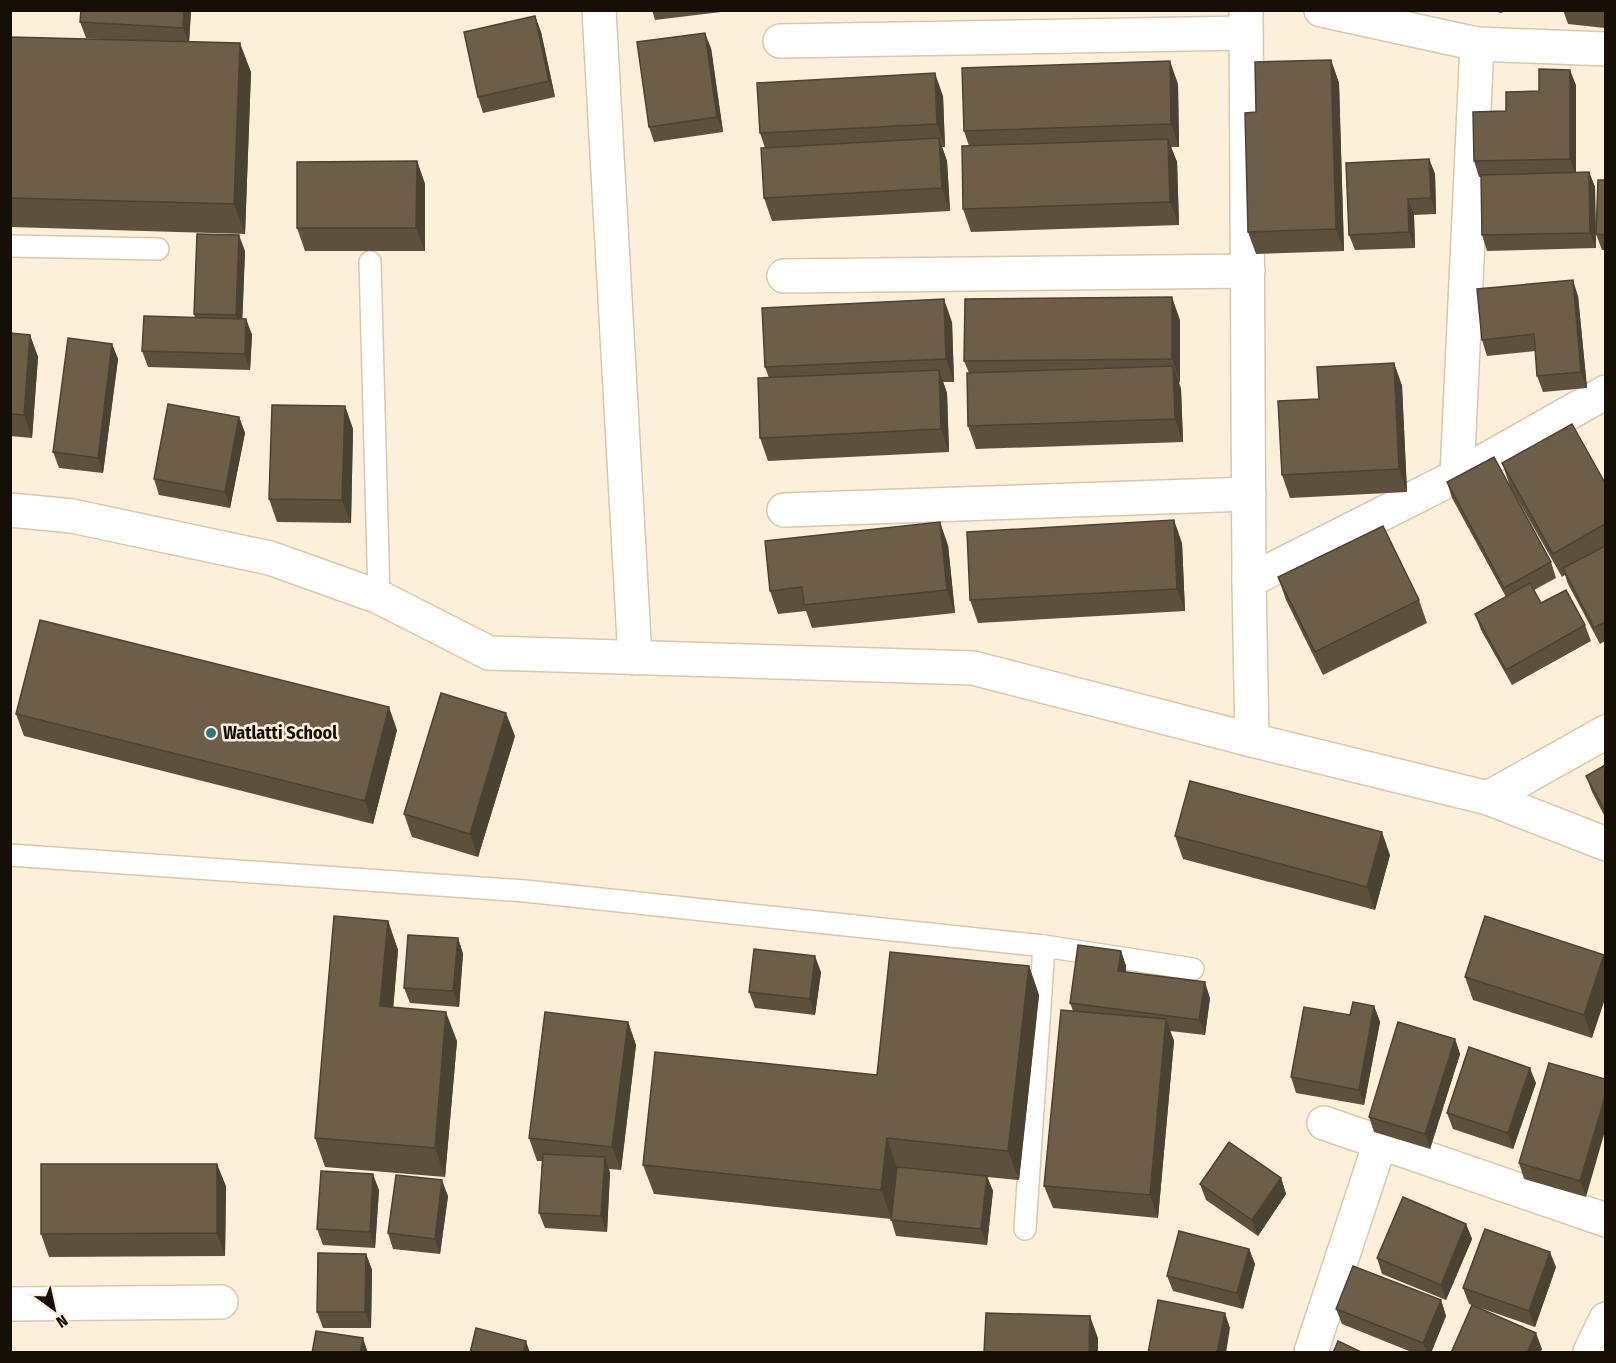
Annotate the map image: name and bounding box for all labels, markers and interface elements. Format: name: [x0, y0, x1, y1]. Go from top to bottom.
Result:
place label: Watlatti School: [223, 722, 337, 744]
marker: Watlatti School: [204, 726, 218, 740]
north arrow: [24, 1279, 84, 1339]
text: N: [53, 1311, 71, 1332]

